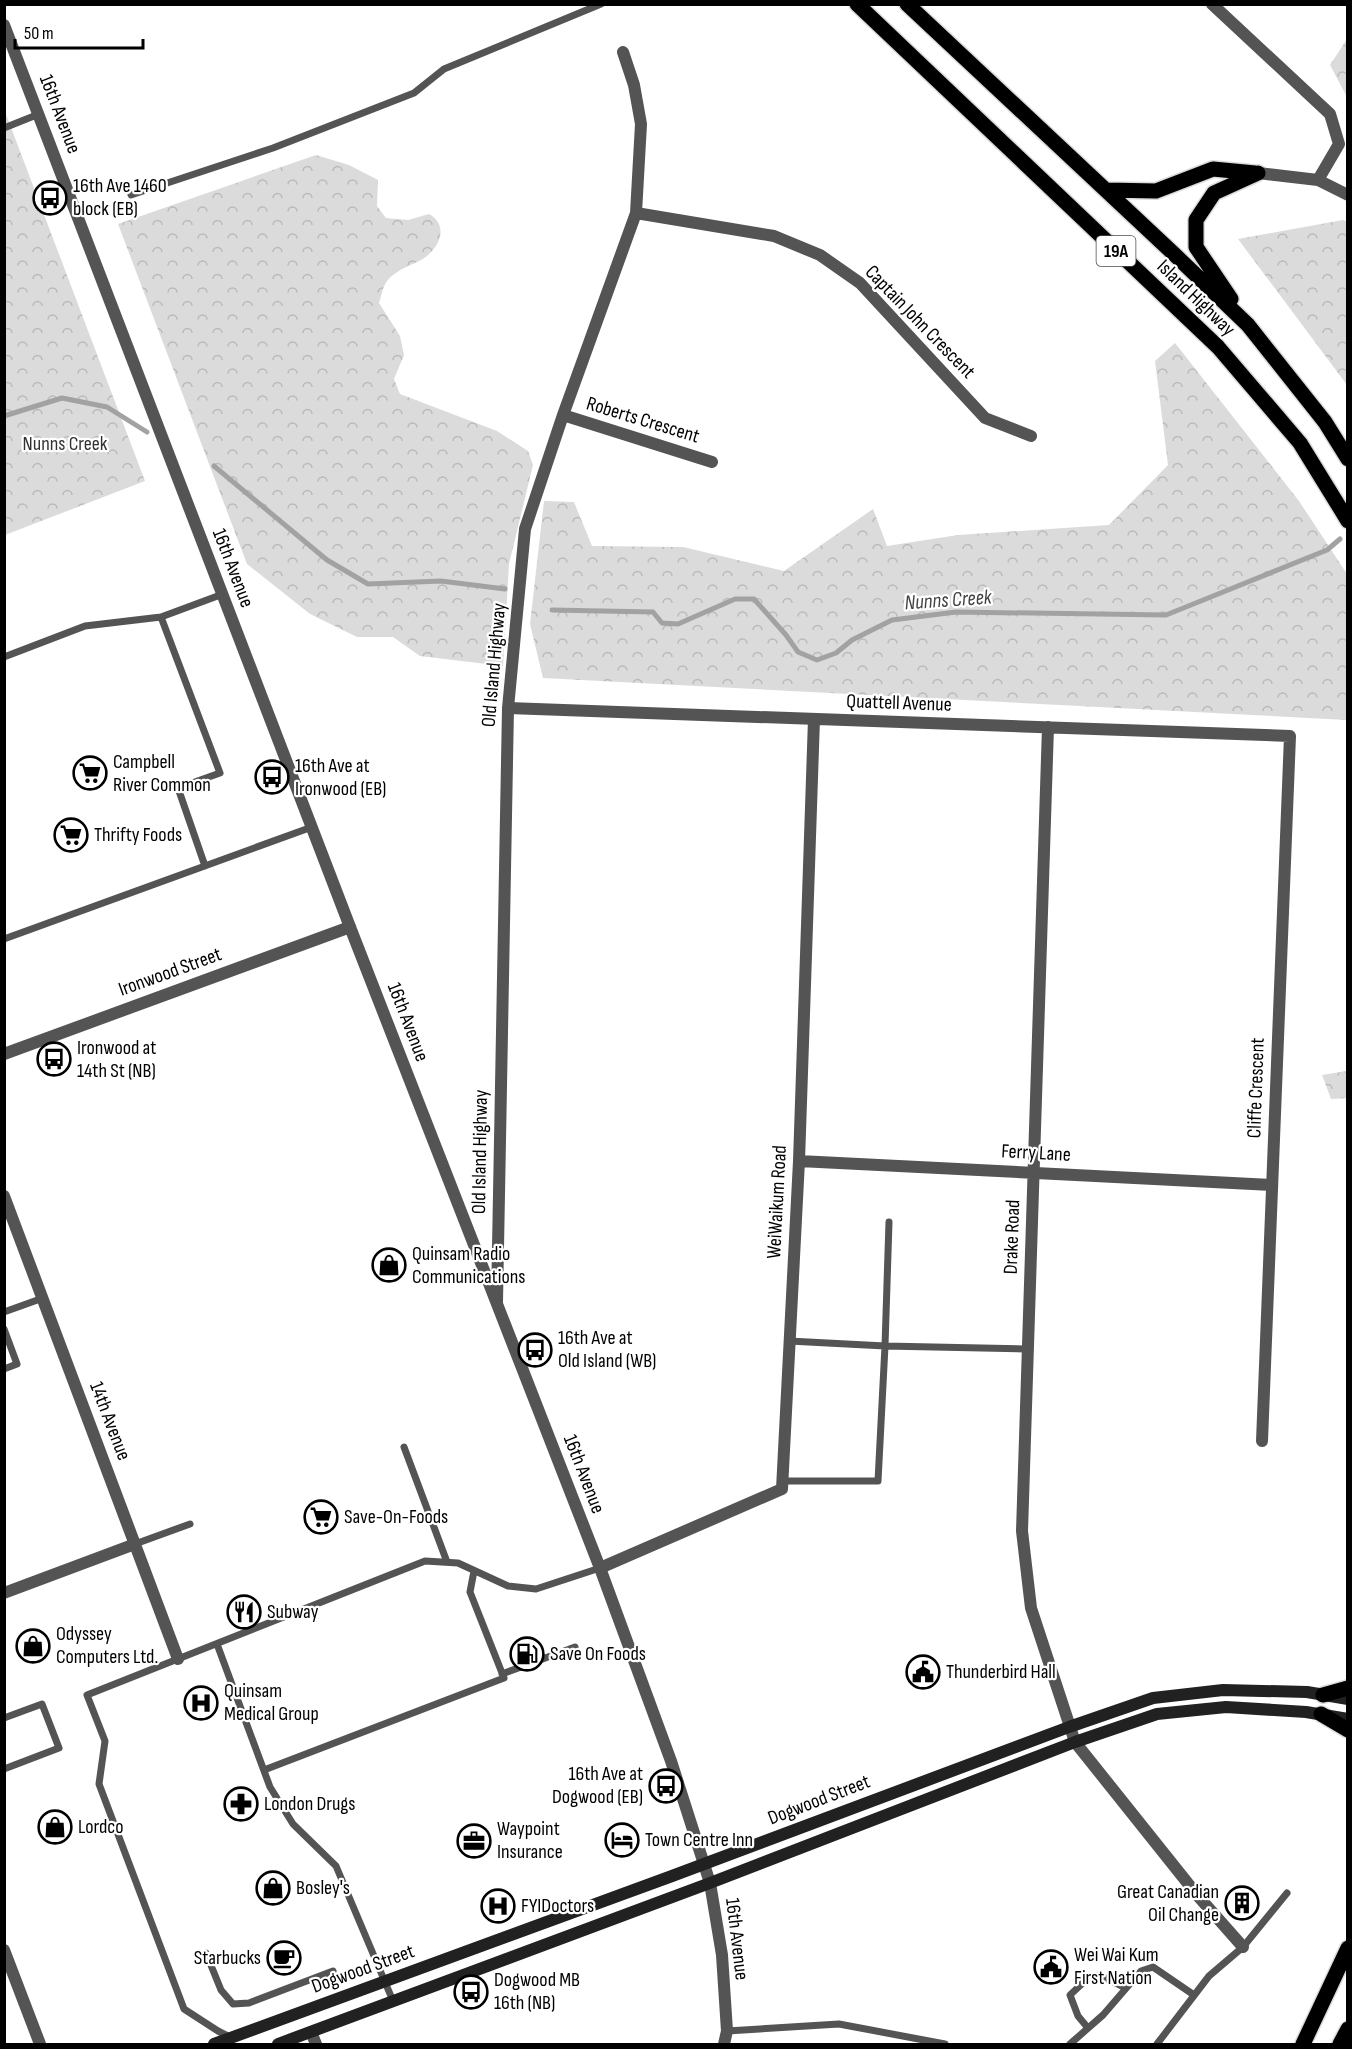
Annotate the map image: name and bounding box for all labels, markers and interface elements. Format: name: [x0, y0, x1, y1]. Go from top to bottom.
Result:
scale bar: [15, 12, 142, 50]
text: 50 m: [24, 23, 54, 44]
street label: 16th Avenue: [34, 71, 86, 157]
place label: 16th Ave 1460 block (EB): [73, 174, 167, 221]
bus stop icon: 16th Ave 1460 block (EB): [32, 180, 68, 216]
road number: 19A: [1096, 236, 1136, 266]
street label: Island Highway: [1152, 255, 1240, 341]
street label: Captain John Crescent: [860, 260, 980, 384]
street label: Roberts Crescent: [584, 391, 702, 449]
park label: Nunns Creek: [23, 432, 108, 456]
street label: 16th Avenue: [207, 525, 259, 611]
water label: Nunns Creek: [904, 584, 993, 616]
street label: Old Island Highway: [477, 602, 511, 728]
street label: Quattell Avenue: [846, 689, 952, 717]
place label: Campbell River Common: [113, 750, 211, 797]
place label: 16th Ave at Ironwood (EB): [295, 754, 386, 801]
supermarket icon: Campbell River Common: [72, 755, 108, 791]
bus stop icon: 16th Ave at Ironwood (EB): [254, 759, 290, 795]
supermarket icon: Thrifty Foods: [53, 817, 89, 853]
place label: Thrifty Foods: [94, 823, 182, 847]
street label: Ironwood Street: [115, 942, 225, 1002]
street label: 16th Avenue: [382, 979, 434, 1065]
place label: Ironwood at 14th St (NB): [77, 1036, 156, 1083]
street label: Cliffe Crescent: [1242, 1037, 1270, 1139]
bus stop icon: Ironwood at 14th St (NB): [36, 1041, 72, 1077]
street label: Old Island Highway: [467, 1089, 493, 1214]
street label: Ferry Lane: [1001, 1139, 1071, 1167]
street label: WeiWaikum Road: [762, 1145, 792, 1259]
street label: Drake Road: [999, 1199, 1025, 1275]
place label: Quinsam Radio Communications: [412, 1242, 525, 1289]
shop icon: Quinsam Radio Communications: [371, 1247, 407, 1283]
place label: 16th Ave at Old Island (WB): [558, 1326, 656, 1373]
bus stop icon: 16th Ave at Old Island (WB): [517, 1332, 553, 1368]
street label: 14th Avenue: [84, 1378, 136, 1464]
street label: 16th Avenue: [558, 1431, 610, 1517]
supermarket icon: Save-On-Foods: [303, 1499, 339, 1535]
place label: Save-On-Foods: [344, 1505, 448, 1529]
restaurant icon: Subway: [226, 1594, 262, 1630]
place label: Subway: [267, 1600, 319, 1624]
place label: Odyssey Computers Ltd.: [56, 1622, 158, 1669]
shop icon: Odyssey Computers Ltd.: [15, 1628, 51, 1664]
fuel station icon: Save On Foods: [509, 1636, 545, 1672]
place label: Save On Foods: [550, 1642, 646, 1666]
public building icon: Thunderbird Hall: [905, 1654, 941, 1690]
place label: Thunderbird Hall: [946, 1660, 1056, 1684]
place label: Quinsam Medical Group: [224, 1679, 319, 1726]
hospital icon: Quinsam Medical Group: [183, 1685, 219, 1721]
place label: 16th Ave at Dogwood (EB): [552, 1762, 643, 1809]
bus stop icon: 16th Ave at Dogwood (EB): [648, 1768, 684, 1804]
street label: Dogwood Street: [765, 1770, 873, 1830]
pharmacy icon: London Drugs: [223, 1786, 259, 1822]
place label: London Drugs: [264, 1792, 356, 1816]
shop icon: Lordco: [37, 1809, 73, 1845]
place label: Lordco: [78, 1815, 123, 1839]
place label: Waypoint Insurance: [497, 1817, 563, 1864]
hotel icon: Town Centre Inn: [604, 1822, 640, 1858]
office icon: Waypoint Insurance: [456, 1823, 492, 1859]
place label: Town Centre Inn: [645, 1828, 753, 1852]
shop icon: Bosley's: [255, 1870, 291, 1906]
place label: Bosley's: [296, 1876, 350, 1900]
place label: Great Canadian Oil Change: [1117, 1880, 1219, 1927]
building icon: Great Canadian Oil Change: [1224, 1885, 1260, 1921]
hospital icon: FYIDoctors: [480, 1888, 516, 1924]
place label: FYIDoctors: [521, 1894, 594, 1918]
street label: 16th Avenue: [720, 1897, 754, 1981]
street label: Dogwood Street: [308, 1939, 418, 1999]
cafe icon: Starbucks: [266, 1940, 302, 1976]
place label: Wei Wai Kum First Nation: [1074, 1943, 1159, 1990]
place label: Starbucks: [194, 1946, 261, 1970]
public building icon: Wei Wai Kum First Nation: [1033, 1949, 1069, 1985]
place label: Dogwood MB 16th (NB): [494, 1968, 580, 2015]
bus stop icon: Dogwood MB 16th (NB): [453, 1974, 489, 2010]

